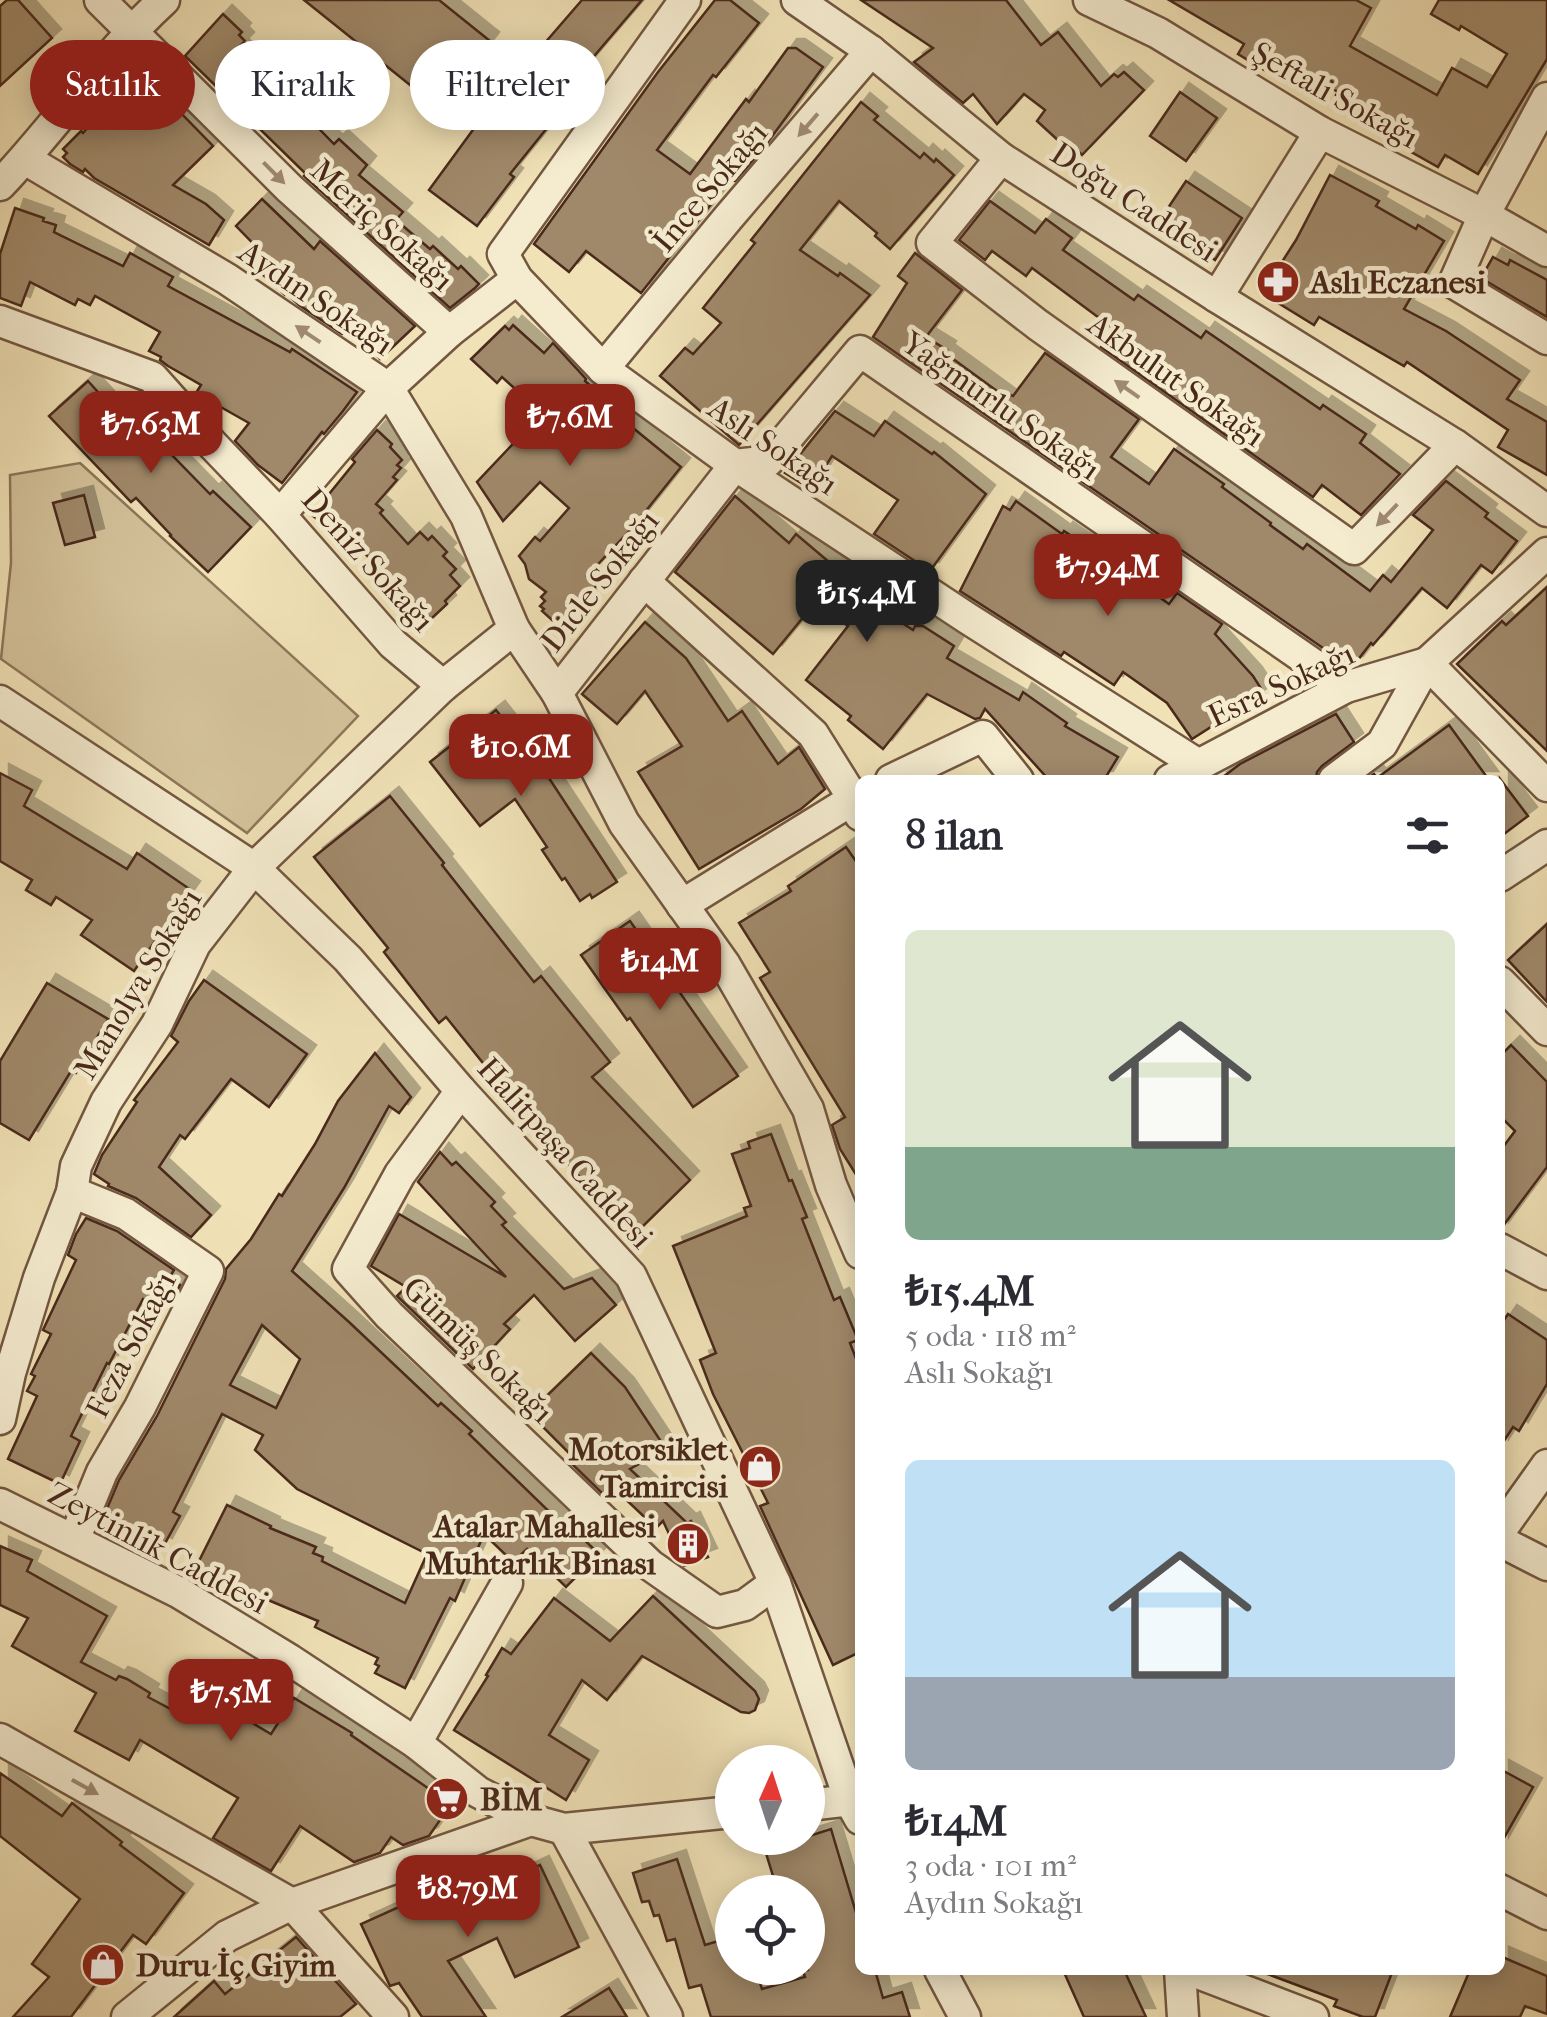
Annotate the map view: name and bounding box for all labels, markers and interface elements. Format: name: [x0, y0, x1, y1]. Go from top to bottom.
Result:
street label: Şeftali Sokağı: [1245, 34, 1425, 156]
chip: Satılık: [30, 40, 195, 130]
chip: Kiralık: [215, 40, 390, 130]
chip: Filtreler: [410, 40, 605, 130]
one-way arrow: [797, 113, 819, 138]
street label: İnce Sokağı: [645, 114, 775, 259]
street label: Doğu Caddesi: [1044, 134, 1225, 270]
street label: Meriç Sokağı: [303, 151, 461, 299]
one-way arrow: [262, 161, 286, 185]
street label: Aydın Sokağı: [230, 232, 401, 363]
pharmacy icon: Aslı Eczanesi: [1255, 259, 1301, 305]
place label: Aslı Eczanesi: [1308, 264, 1486, 301]
street label: Akbulut Sokağı: [1079, 304, 1272, 455]
street label: Yağmurlu Sokağı: [894, 324, 1107, 488]
one-way arrow: [294, 325, 321, 344]
one-way arrow: [1114, 380, 1140, 399]
pin: ₺7.6M: [500, 384, 640, 469]
street label: Aslı Sokağı: [700, 388, 845, 503]
pin: ₺7.63M: [70, 391, 232, 476]
text: ₺7.6M: [527, 398, 613, 435]
text: ₺7.63M: [101, 405, 201, 442]
street label: Deniz Sokağı: [294, 481, 442, 640]
street label: Dicle Sokağı: [533, 502, 667, 659]
one-way arrow: [1376, 502, 1399, 526]
pin: ₺7.94M: [1027, 534, 1189, 619]
text: ₺7.94M: [1056, 548, 1160, 585]
pin: ₺15.4M: [786, 560, 948, 645]
text: ₺15.4M: [818, 574, 916, 611]
street label: Esra Sokağı: [1202, 635, 1360, 735]
pin: ₺10.6M: [440, 714, 602, 799]
text: ₺10.6M: [471, 728, 571, 765]
icon: filters: [1400, 808, 1455, 863]
text: 8 ilan: [905, 811, 1003, 860]
street label: Manolya Sokağı: [67, 882, 210, 1086]
pin: ₺14M: [601, 928, 719, 1013]
text: ₺14M: [621, 942, 699, 979]
icon: home: [1090, 995, 1270, 1175]
street label: Halitpaşa Caddesi: [470, 1050, 661, 1256]
street label: Feza Sokağı: [78, 1265, 184, 1424]
text: ₺15.4M: [905, 1267, 1034, 1316]
street label: Gümüş Sokağı: [395, 1269, 561, 1431]
text: 5 oda · 118 m²: [905, 1317, 1076, 1354]
text: Aslı Sokağı: [905, 1354, 1053, 1391]
place label: Motorsiklet Tamircisi: [568, 1431, 729, 1505]
shop icon: Motorsiklet Tamircisi: [737, 1444, 783, 1490]
street label: Zeytinlik Caddesi: [42, 1475, 275, 1622]
place label: Atalar Mahallesi Muhtarlık Binası: [425, 1508, 657, 1582]
building icon: Atalar Mahallesi Muhtarlık Binası: [665, 1521, 711, 1567]
icon: home: [1090, 1525, 1270, 1705]
pin: ₺7.5M: [161, 1659, 301, 1744]
text: ₺7.5M: [190, 1673, 272, 1710]
north arrow: [715, 1745, 825, 1855]
map controls: [715, 1745, 825, 1985]
supermarket icon: BİM: [424, 1776, 470, 1822]
one-way arrow: [71, 1778, 99, 1795]
place label: BİM: [480, 1781, 543, 1818]
text: ₺14M: [905, 1797, 1007, 1846]
text: 3 oda · 101 m²: [905, 1847, 1076, 1884]
pin: ₺8.79M: [387, 1855, 549, 1940]
text: ₺8.79M: [418, 1869, 518, 1906]
button: locate: [715, 1875, 825, 1985]
text: Aydın Sokağı: [905, 1884, 1083, 1921]
shop icon: Duru İç Giyim: [80, 1942, 126, 1988]
place label: Duru İç Giyim: [136, 1947, 336, 1985]

